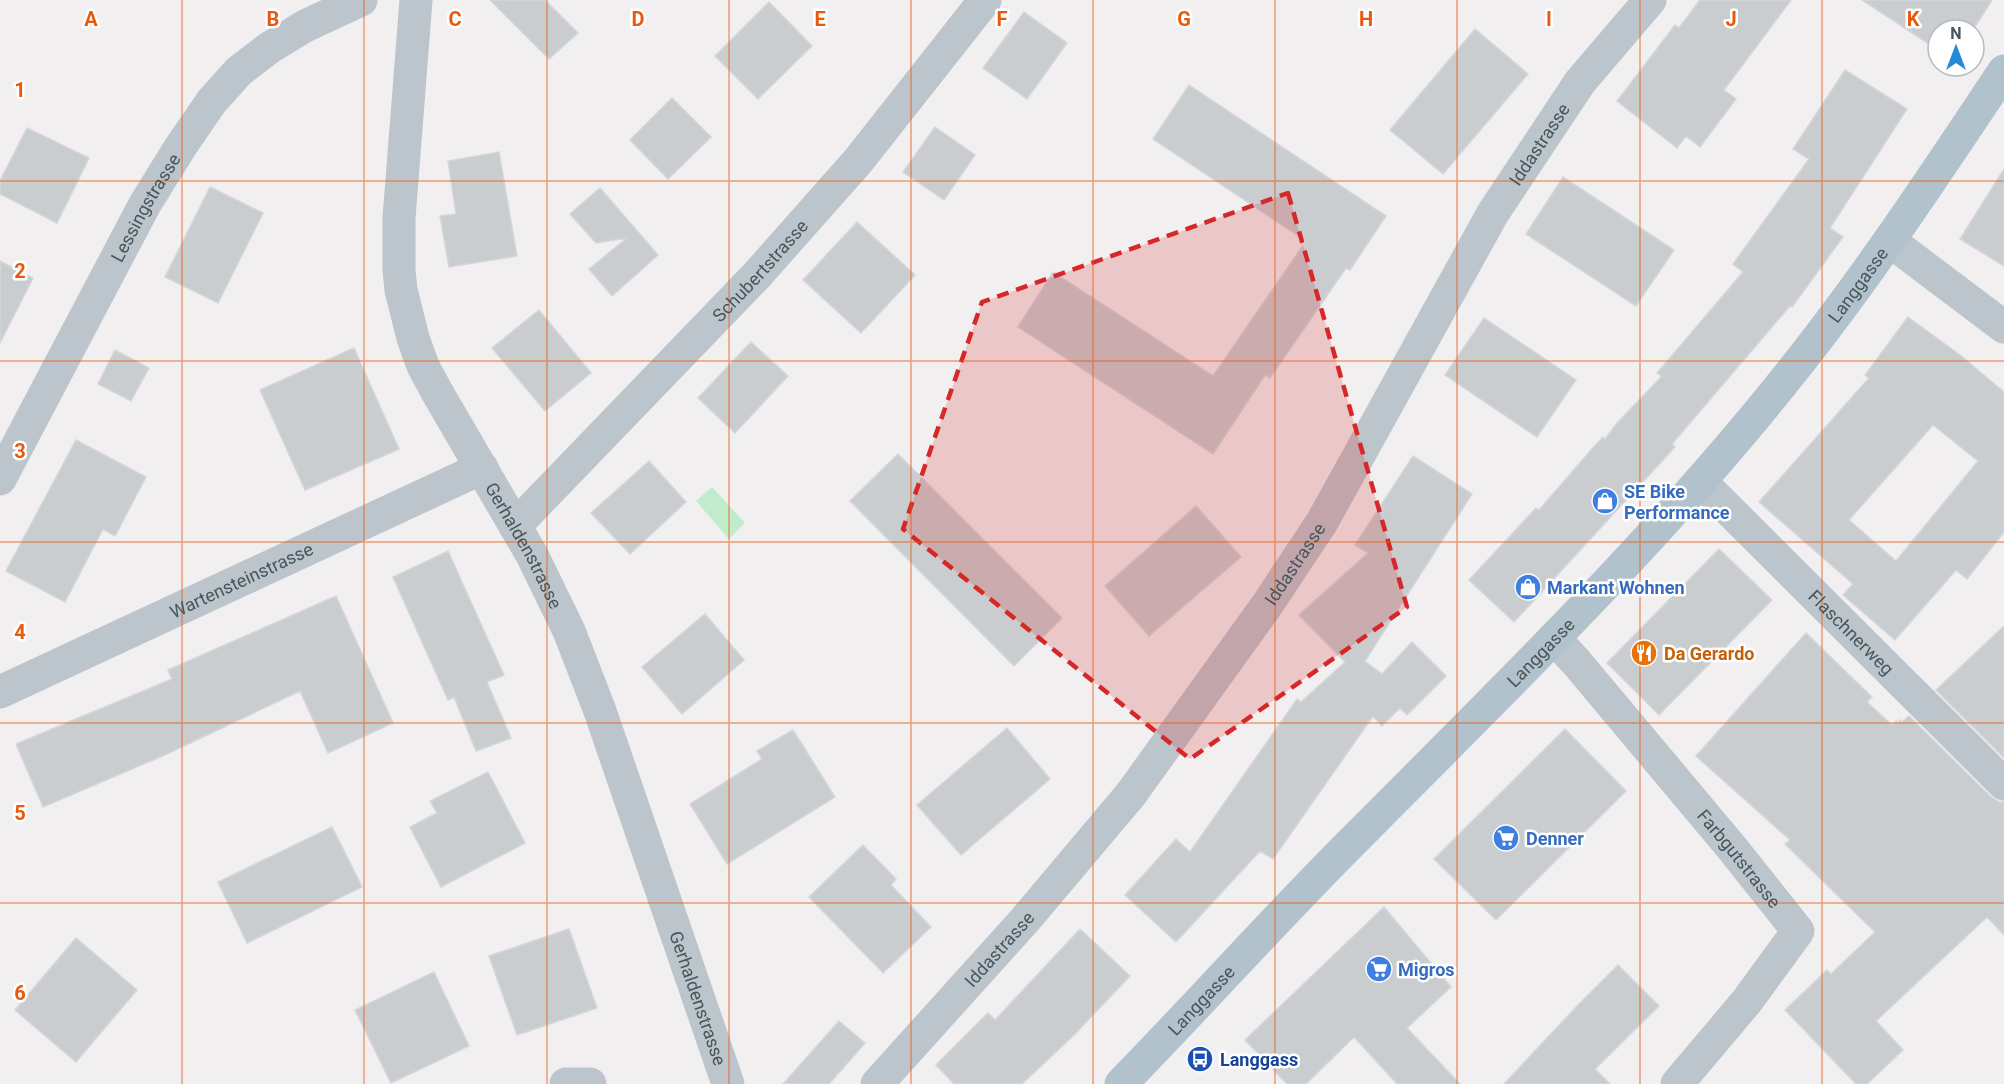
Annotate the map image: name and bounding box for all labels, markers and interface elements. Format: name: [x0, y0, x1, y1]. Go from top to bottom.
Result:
text: A: [84, 7, 98, 31]
text: B: [267, 7, 279, 31]
text: C: [448, 7, 462, 31]
text: D: [632, 7, 645, 31]
text: E: [814, 7, 826, 31]
text: F: [997, 7, 1008, 31]
text: G: [1177, 7, 1191, 31]
text: H: [1359, 7, 1373, 31]
text: I: [1546, 7, 1552, 31]
text: J: [1725, 7, 1737, 31]
text: K: [1907, 7, 1920, 31]
north arrow: [1926, 18, 1986, 78]
text: N: [1950, 24, 1962, 43]
text: 1: [14, 78, 26, 102]
street label: Iddastrasse: [1504, 99, 1574, 189]
street label: Lessingstrasse: [106, 149, 184, 265]
street label: Schubertstrasse: [708, 215, 812, 326]
street label: Langgasse: [1823, 243, 1892, 326]
text: 2: [14, 259, 26, 283]
text: 3: [14, 439, 26, 463]
street label: Gerhaldenstrasse: [481, 478, 567, 612]
place label: SE Bike Performance: [1624, 481, 1730, 523]
shop icon: SE Bike Performance: [1590, 486, 1620, 516]
street label: Iddastrasse: [1260, 519, 1329, 609]
street label: Wartensteinstrasse: [166, 538, 316, 622]
shop icon: Markant Wohnen: [1513, 572, 1543, 602]
place label: Markant Wohnen: [1547, 577, 1685, 598]
street label: Flaschnerweg: [1805, 585, 1899, 679]
street label: Langgasse: [1502, 613, 1578, 691]
text: 4: [14, 620, 26, 644]
restaurant icon: Da Gerardo: [1629, 638, 1659, 668]
place label: Da Gerardo: [1664, 643, 1754, 664]
text: 5: [14, 801, 26, 825]
street label: Farbgutstrasse: [1693, 805, 1786, 912]
supermarket icon: Denner: [1491, 823, 1521, 853]
place label: Denner: [1526, 828, 1584, 849]
street label: Iddastrasse: [960, 907, 1038, 991]
street label: Gerhaldenstrasse: [666, 928, 731, 1068]
supermarket icon: Migros: [1364, 954, 1394, 984]
place label: Migros: [1398, 959, 1455, 980]
street label: Langgasse: [1163, 961, 1239, 1039]
text: 6: [14, 981, 26, 1005]
bus stop icon: Langgass: [1185, 1044, 1215, 1074]
place label: Langgass: [1220, 1049, 1298, 1070]

